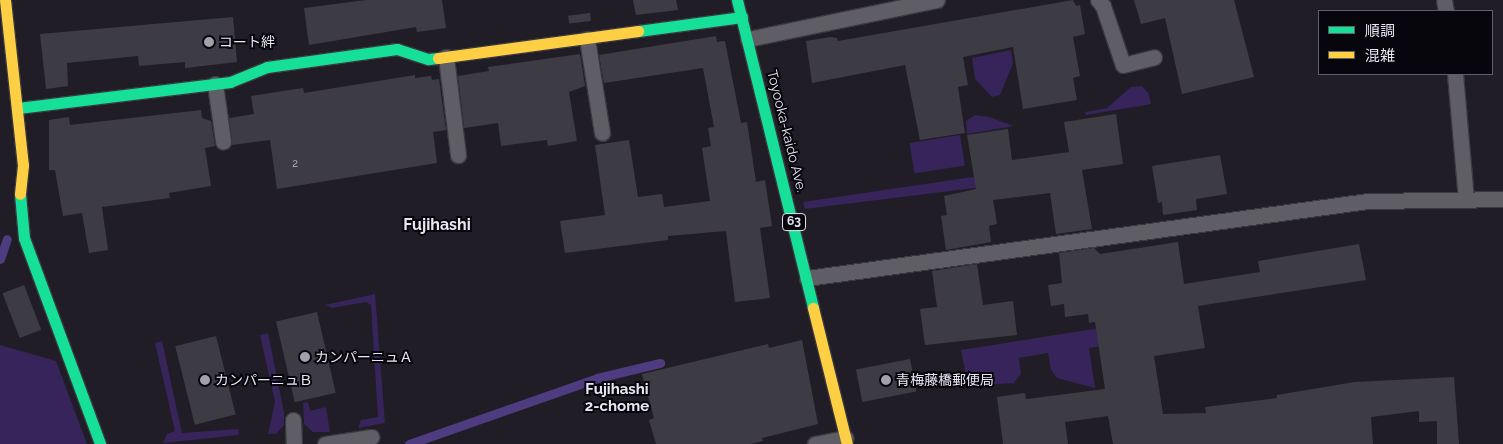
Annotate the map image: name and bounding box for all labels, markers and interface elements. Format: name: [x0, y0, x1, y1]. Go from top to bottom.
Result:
legend: [1318, 10, 1493, 75]
text: 順調: [1365, 22, 1395, 40]
place label: コート絆: [219, 34, 275, 50]
marker: コート絆: [203, 36, 215, 48]
text: 混雑: [1365, 47, 1395, 65]
street label: Toyooka-kaido Ave.: [764, 68, 810, 194]
house number: 2: [292, 157, 298, 171]
road number: 63: [782, 212, 806, 232]
district label: Fujihashi: [403, 215, 471, 235]
place label: カンパーニュＡ: [315, 349, 413, 365]
marker: カンパーニュＡ: [299, 351, 311, 363]
place label: カンパーニュＢ: [215, 372, 313, 388]
place label: 青梅藤橋郵便局: [896, 372, 994, 388]
marker: カンパーニュＢ: [199, 374, 211, 386]
marker: 青梅藤橋郵便局: [880, 374, 892, 386]
district label: Fujihashi 2-chome: [585, 380, 649, 415]

